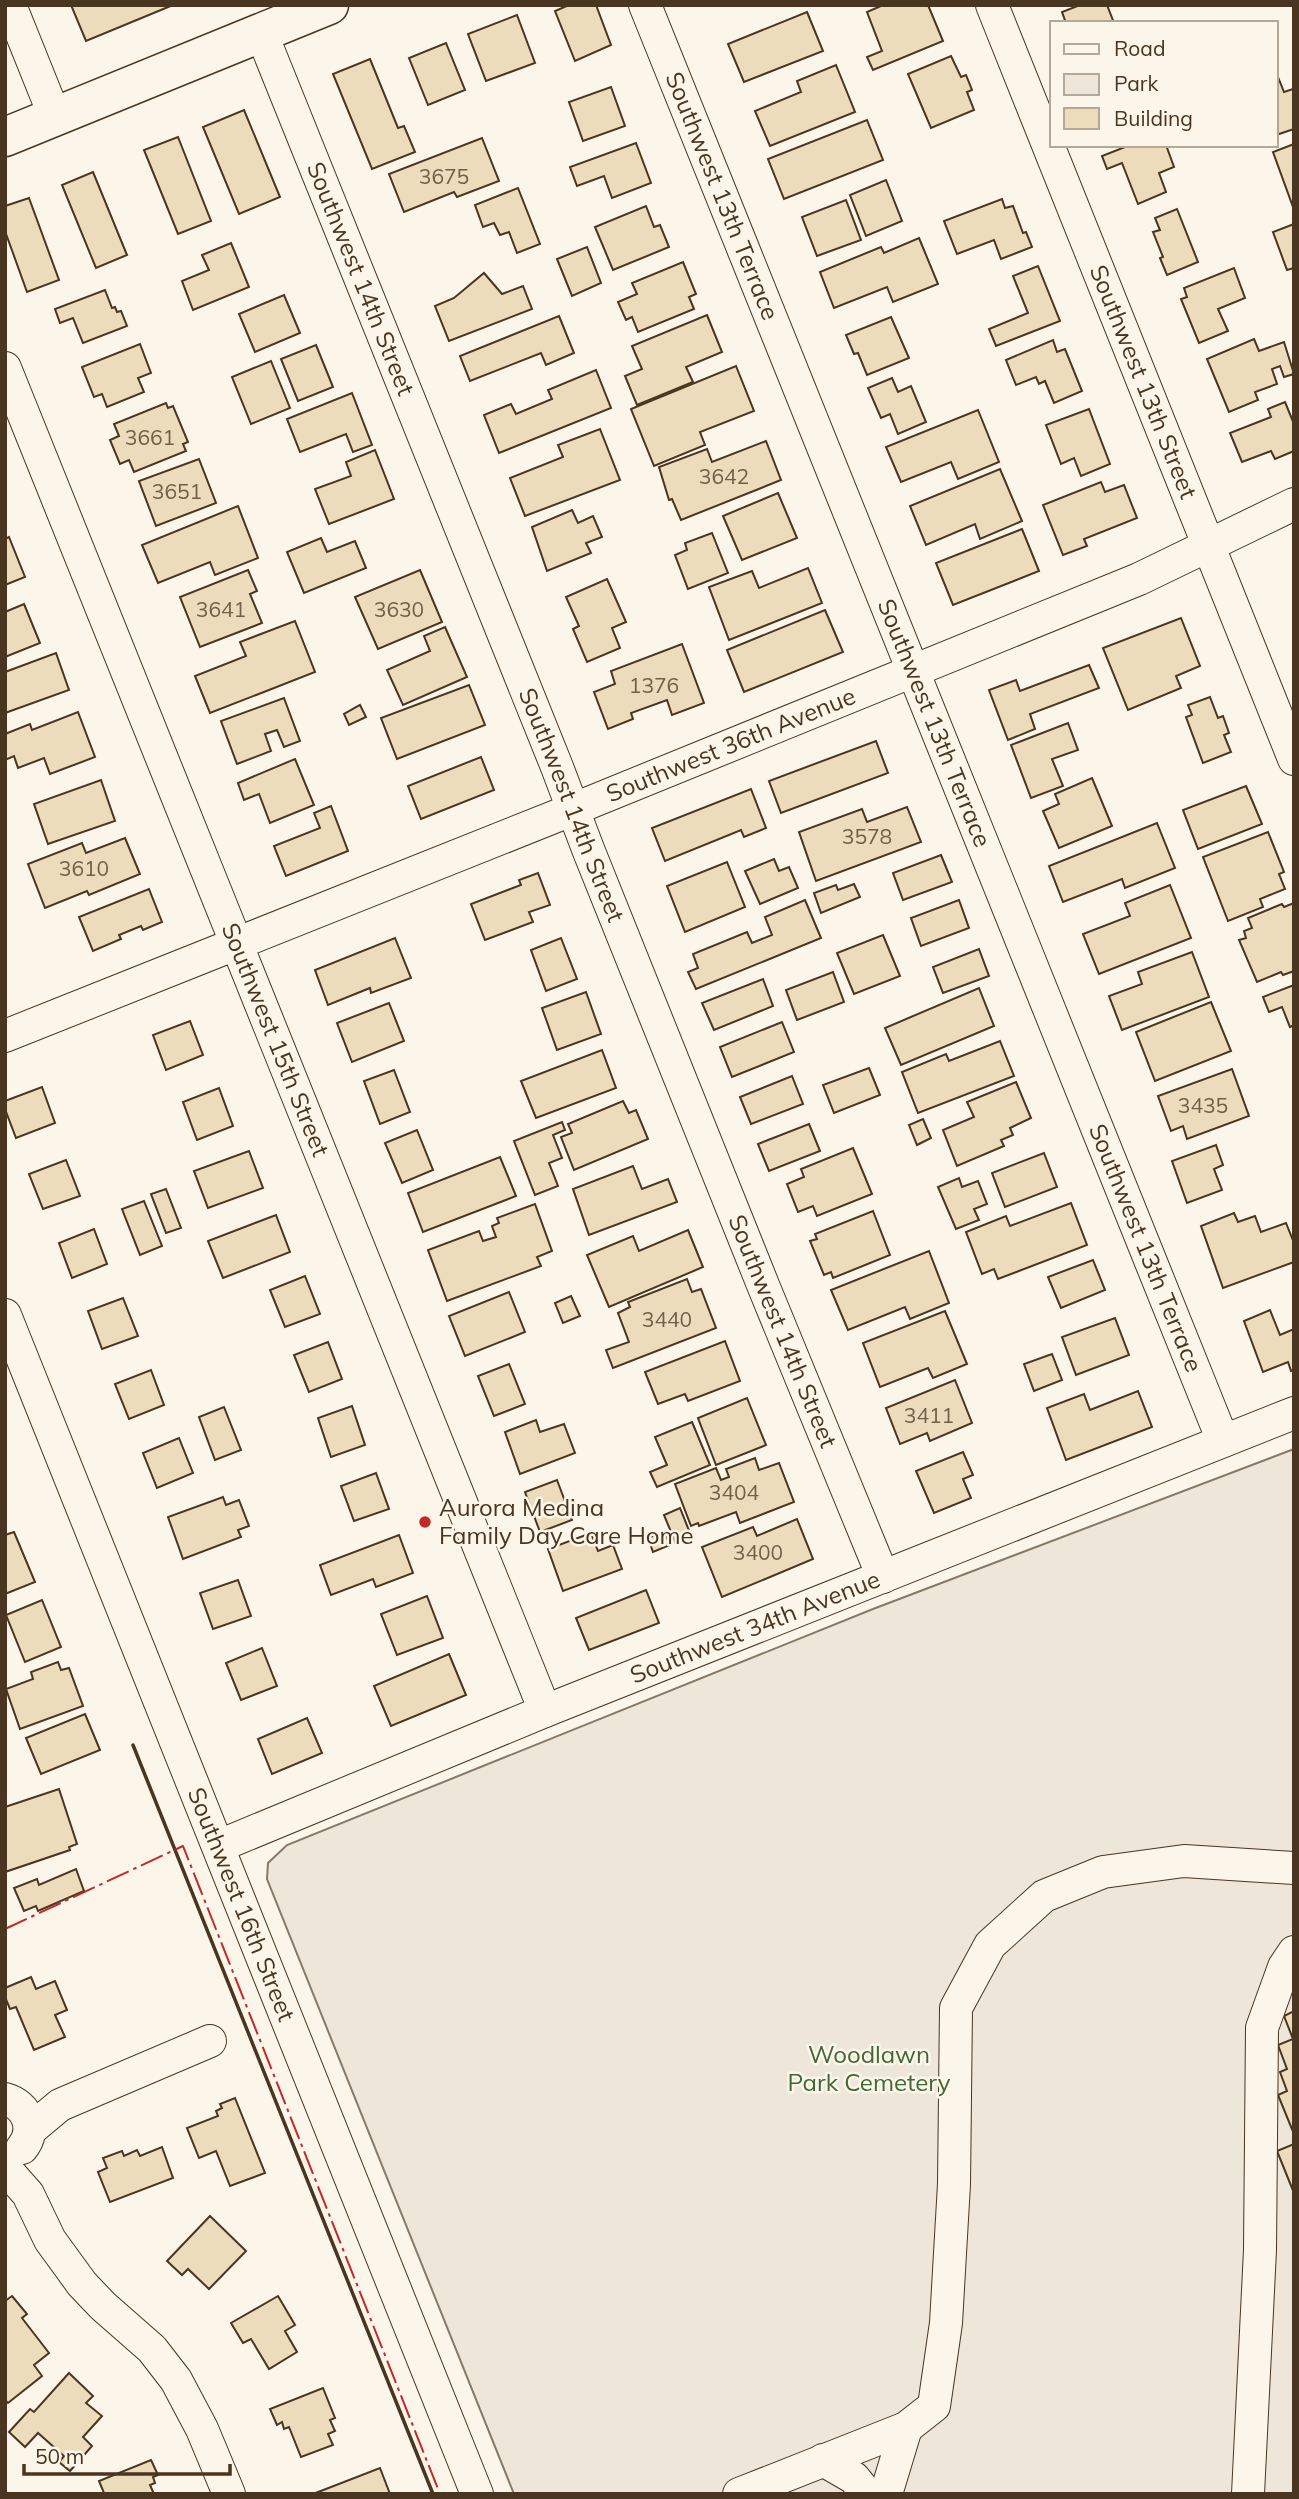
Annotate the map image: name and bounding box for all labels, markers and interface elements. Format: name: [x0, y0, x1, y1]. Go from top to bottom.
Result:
legend: [1050, 21, 1278, 147]
text: Road: [1114, 35, 1165, 61]
street label: Southwest 13th Terrace: [659, 67, 786, 324]
text: Park: [1114, 70, 1158, 96]
text: Building: [1114, 105, 1193, 131]
street label: Southwest 14th Street: [301, 157, 422, 399]
house number: 3675: [419, 163, 469, 189]
street label: Southwest 13th Street: [1084, 260, 1204, 503]
house number: 3661: [125, 424, 175, 450]
house number: 3642: [699, 463, 749, 489]
house number: 3651: [152, 478, 202, 504]
street label: Southwest 13th Terrace: [872, 594, 998, 851]
house number: 3641: [196, 596, 246, 622]
house number: 3630: [374, 596, 424, 622]
house number: 1376: [629, 672, 679, 698]
street label: Southwest 36th Avenue: [602, 680, 860, 808]
street label: Southwest 14th Street: [513, 683, 632, 926]
house number: 3578: [842, 823, 892, 849]
house number: 3610: [59, 855, 109, 881]
street label: Southwest 15th Street: [216, 918, 336, 1161]
house number: 3435: [1178, 1092, 1228, 1118]
street label: Southwest 13th Terrace: [1083, 1119, 1210, 1376]
street label: Southwest 14th Street: [722, 1210, 844, 1452]
house number: 3440: [642, 1306, 692, 1332]
house number: 3411: [904, 1402, 954, 1428]
house number: 3404: [709, 1479, 760, 1505]
place label: Aurora Medina Family Day Care Home: [439, 1492, 694, 1550]
marker: Aurora Medina Family Day Care Home: [417, 1514, 433, 1530]
house number: 3400: [733, 1539, 783, 1565]
street label: Southwest 34th Avenue: [625, 1563, 884, 1690]
street label: Southwest 16th Street: [182, 1783, 302, 2025]
park label: Woodlawn Park Cemetery: [787, 2039, 951, 2097]
scale bar: [24, 2432, 231, 2476]
text: 50 m: [35, 2443, 84, 2469]

